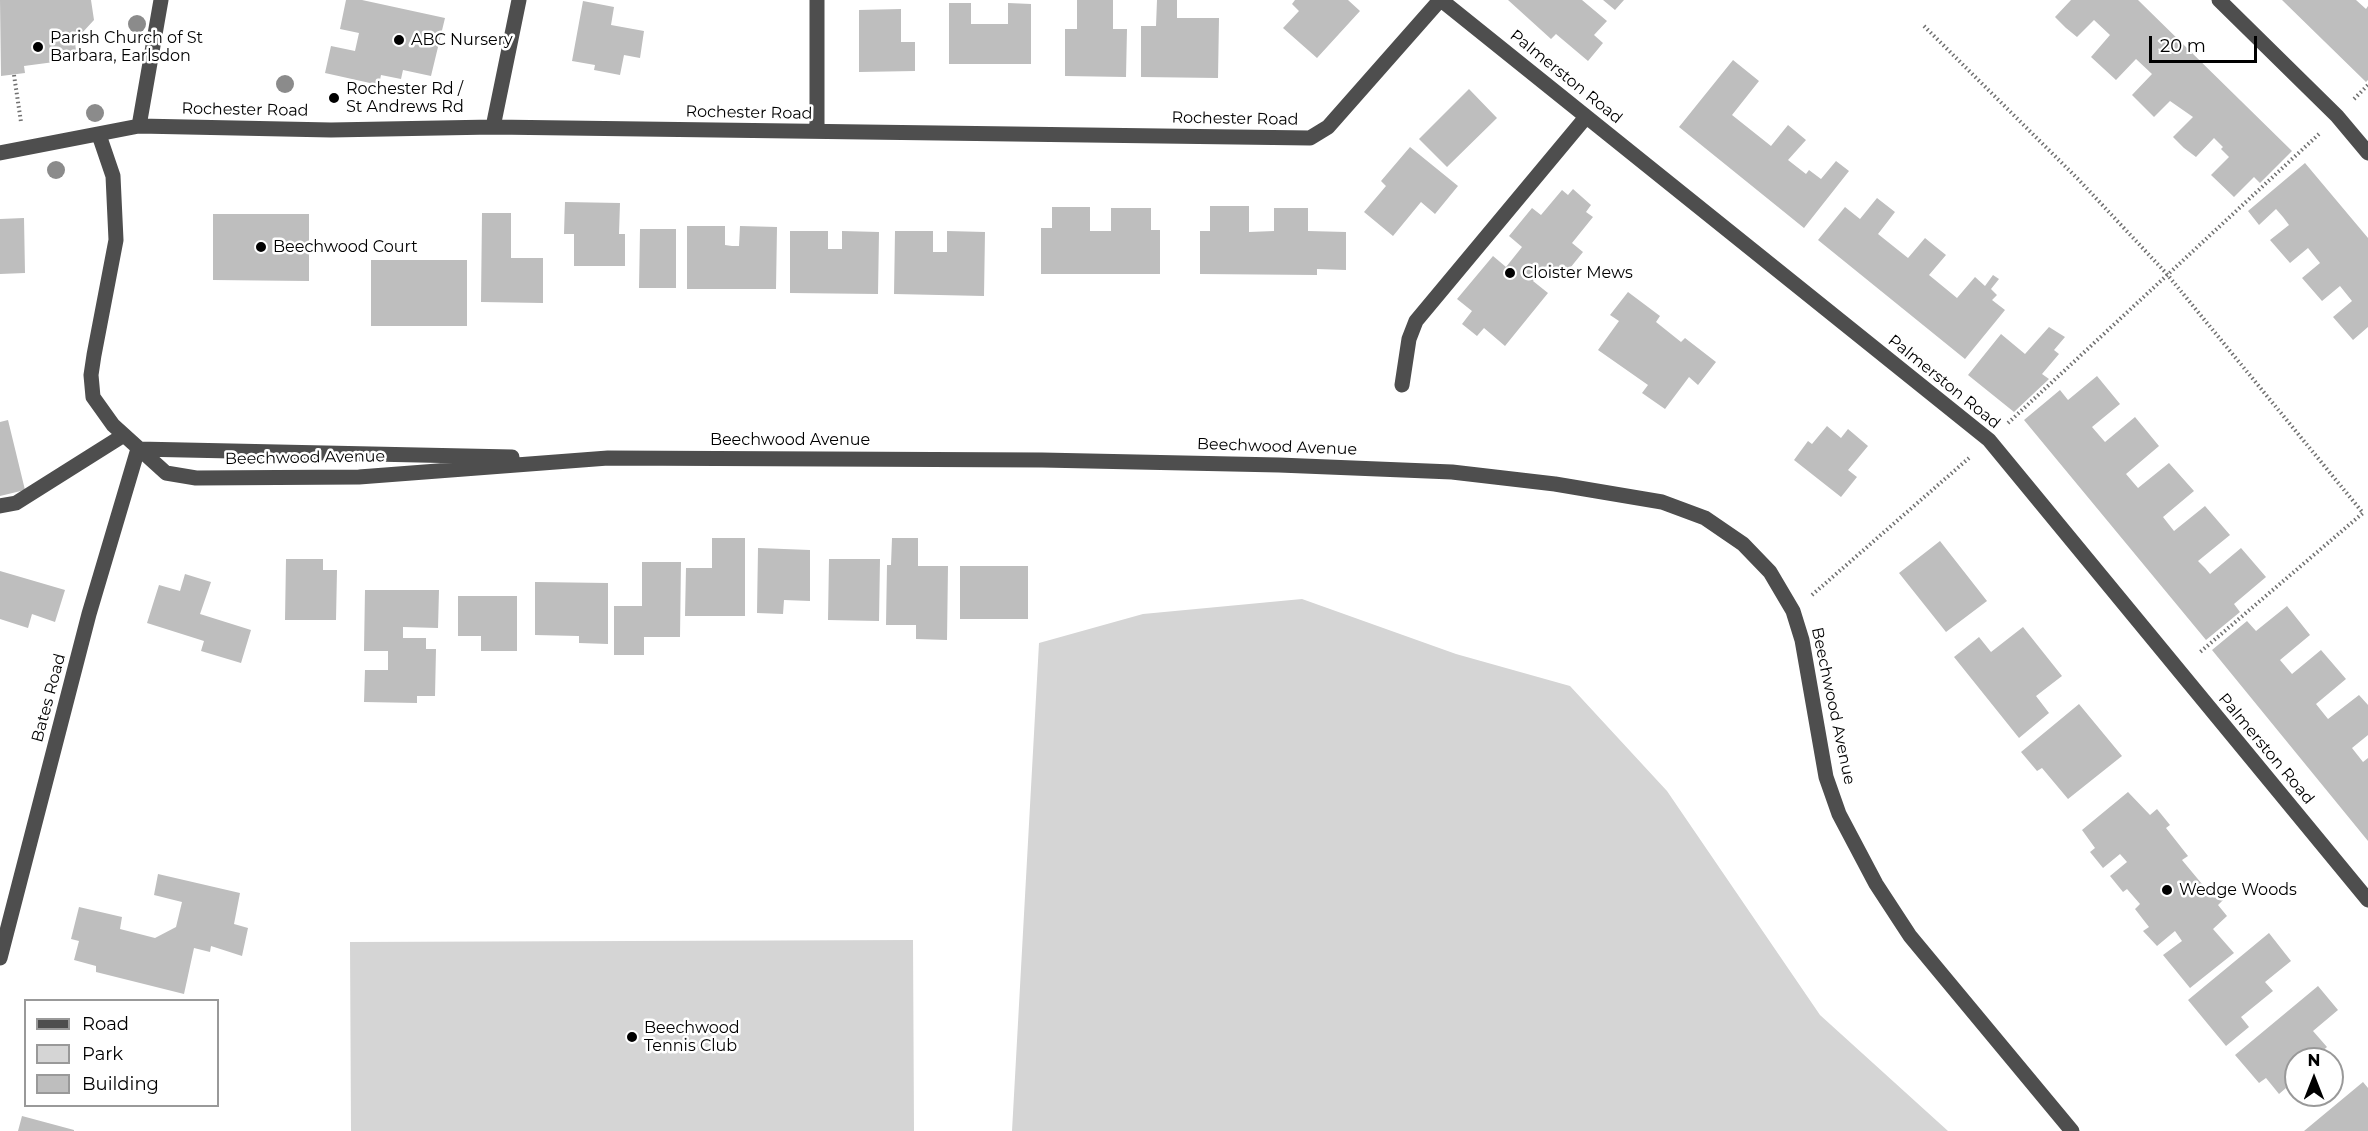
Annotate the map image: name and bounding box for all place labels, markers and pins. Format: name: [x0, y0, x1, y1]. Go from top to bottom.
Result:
place label: Parish Church of St Barbara, Earlsdon: [50, 28, 203, 66]
place label: ABC Nursery: [411, 30, 513, 50]
marker: ABC Nursery: [392, 33, 406, 47]
marker: Parish Church of St Barbara, Earlsdon: [31, 40, 45, 54]
place label: Rochester Rd / St Andrews Rd: [346, 79, 464, 117]
marker: Rochester Rd / St Andrews Rd: [327, 91, 341, 105]
place label: Beechwood Court: [273, 237, 418, 257]
marker: Beechwood Court: [254, 240, 268, 254]
place label: Cloister Mews: [1522, 263, 1633, 283]
marker: Cloister Mews: [1503, 266, 1517, 280]
place label: Wedge Woods: [2179, 880, 2297, 900]
marker: Wedge Woods: [2160, 883, 2174, 897]
place label: Beechwood Tennis Club: [644, 1018, 740, 1056]
marker: Beechwood Tennis Club: [625, 1030, 639, 1044]

